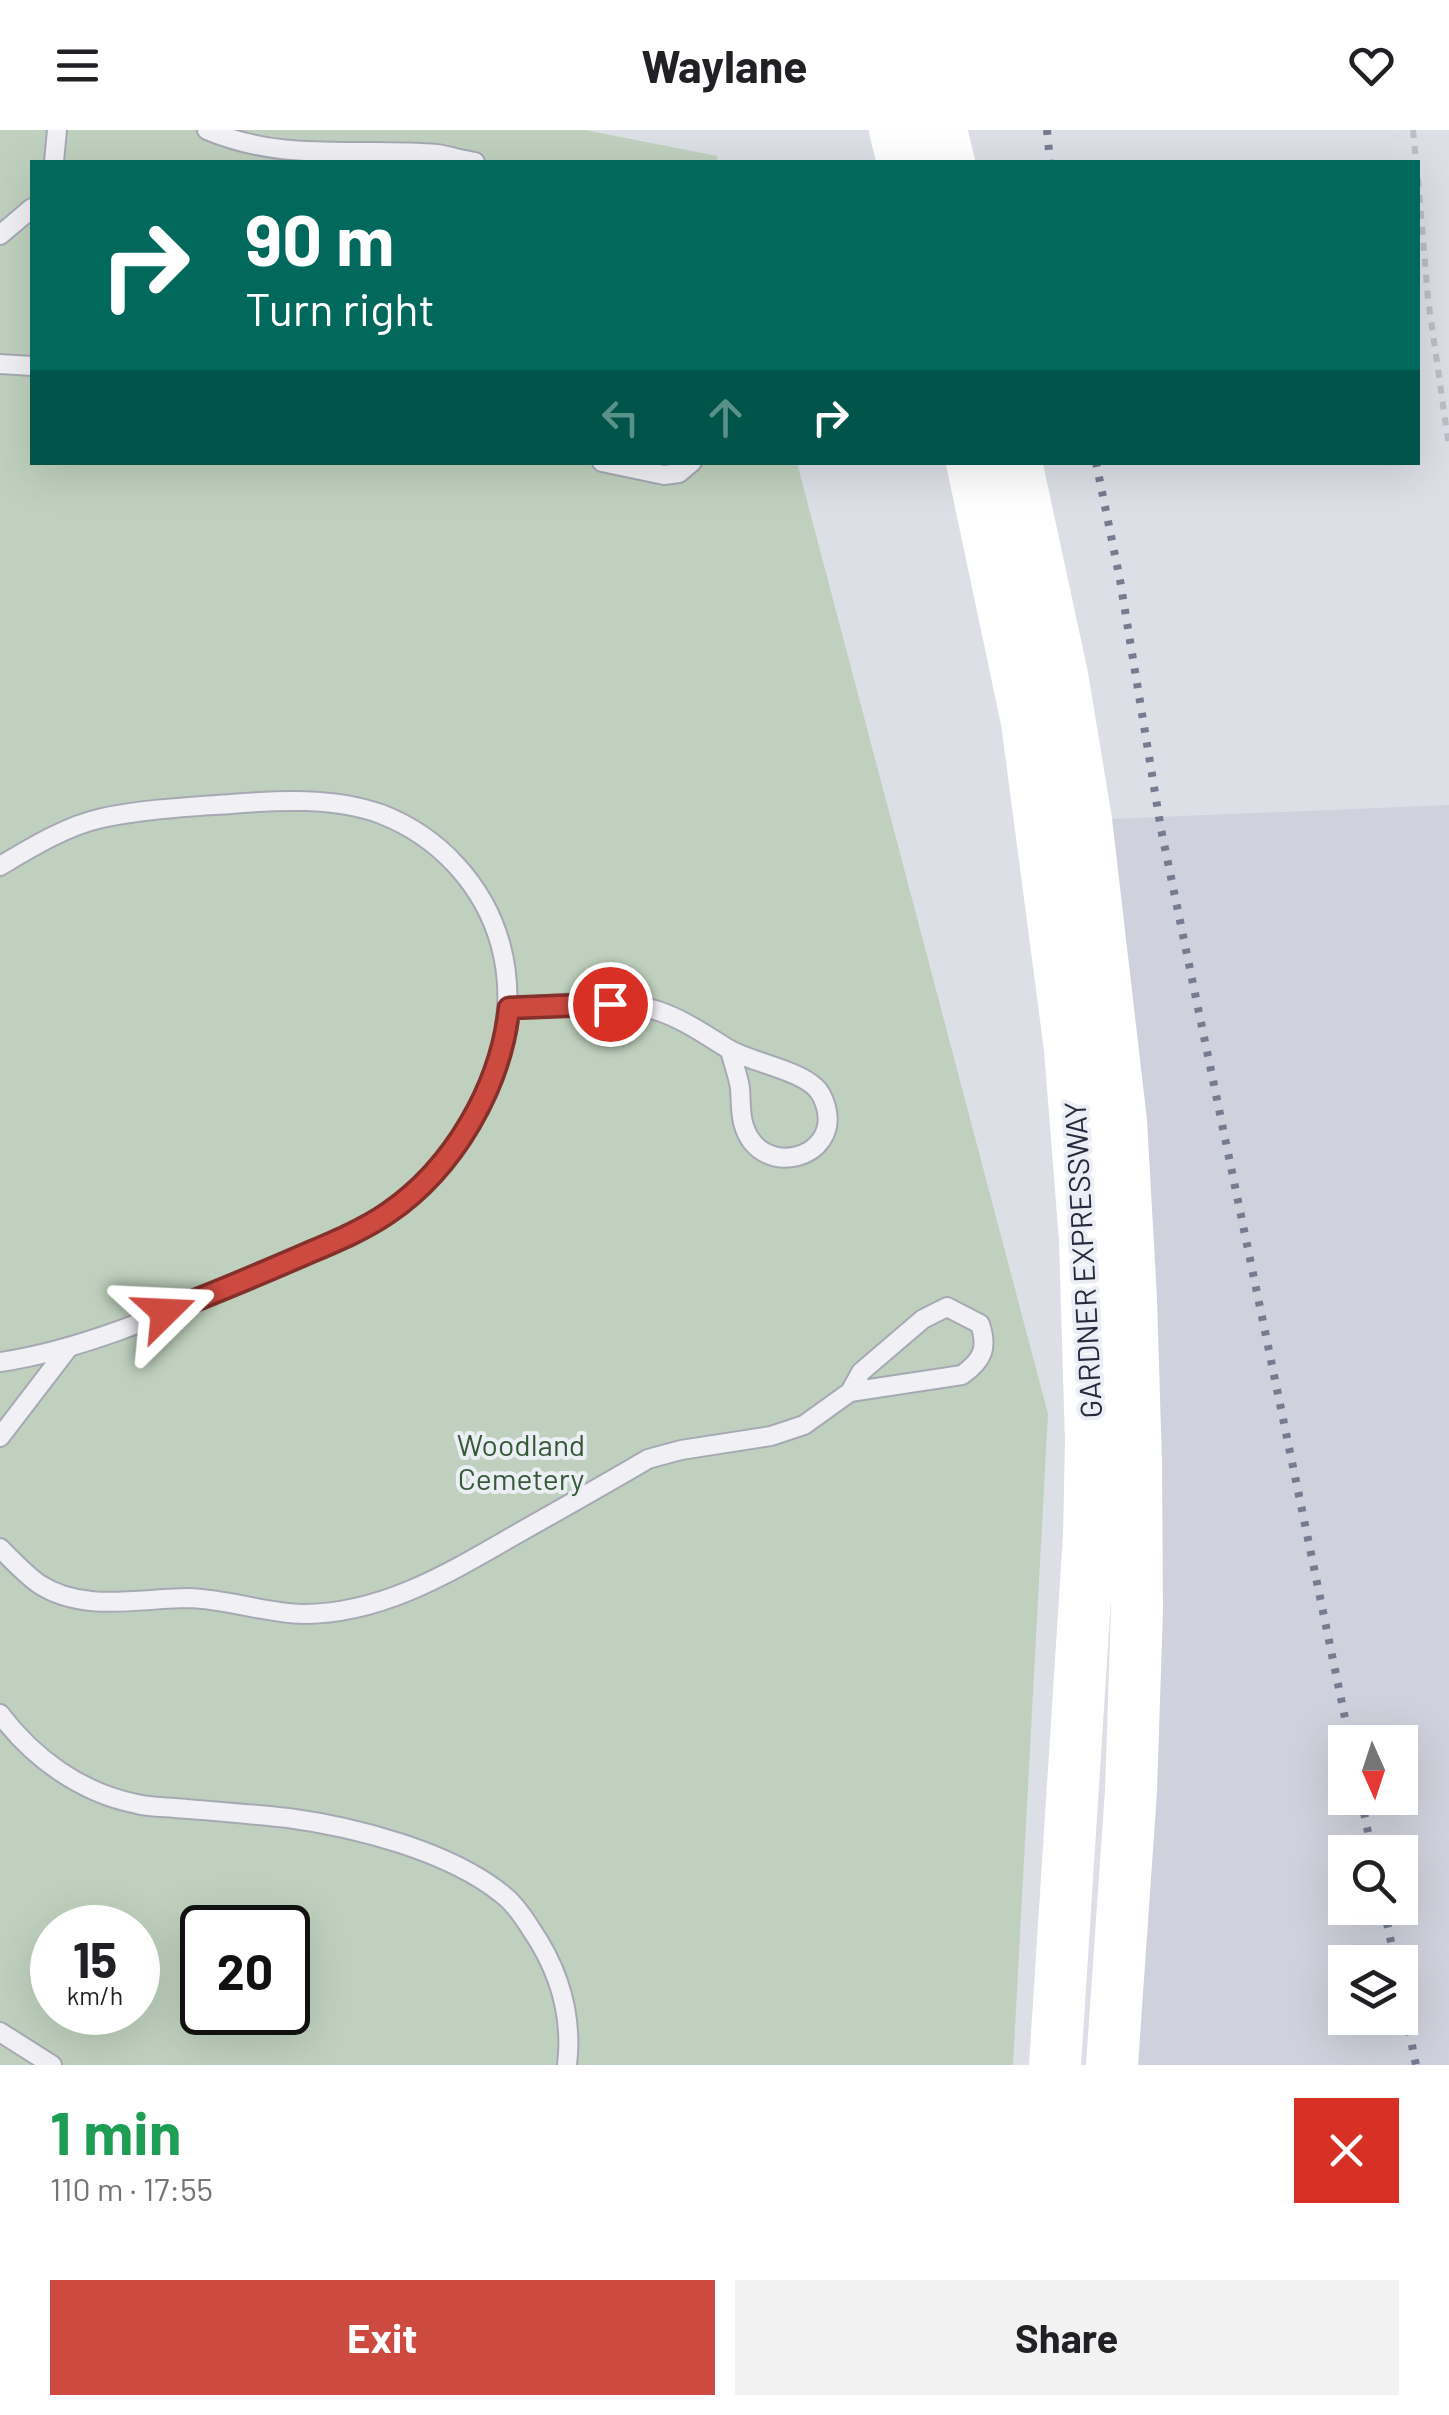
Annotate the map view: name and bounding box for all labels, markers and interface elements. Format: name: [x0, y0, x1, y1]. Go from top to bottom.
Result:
icon: menu: [50, 38, 105, 93]
text: Waylane: [641, 38, 808, 92]
icon: heart: [1344, 38, 1399, 93]
text: 90 m: [245, 196, 395, 280]
icon: right: [80, 200, 210, 330]
text: Turn right: [245, 281, 435, 335]
icon: left: [593, 390, 648, 445]
icon: ahead: [698, 390, 753, 445]
icon: right: [803, 390, 858, 445]
pin: [568, 962, 653, 1047]
icon: arrive: [583, 977, 638, 1032]
street label: GARDNER EXPRESSWAY: [1056, 1101, 1108, 1419]
position arrow: [113, 1260, 217, 1364]
park label: Woodland Cemetery: [457, 1426, 585, 1496]
north arrow: [1328, 1725, 1418, 1815]
map controls: [1328, 1725, 1418, 2035]
button: search: [1328, 1835, 1418, 1925]
speed limit sign: 20: [180, 1905, 310, 2035]
text: 15: [73, 1928, 117, 1988]
button: layers: [1328, 1945, 1418, 2035]
text: km/h: [67, 1980, 123, 2010]
text: 1 min: [50, 2095, 181, 2167]
button: close: [1294, 2098, 1399, 2203]
text: 110 m · 17:55: [50, 2169, 213, 2207]
button: Exit: [50, 2280, 715, 2395]
button: Share: [735, 2280, 1399, 2395]

